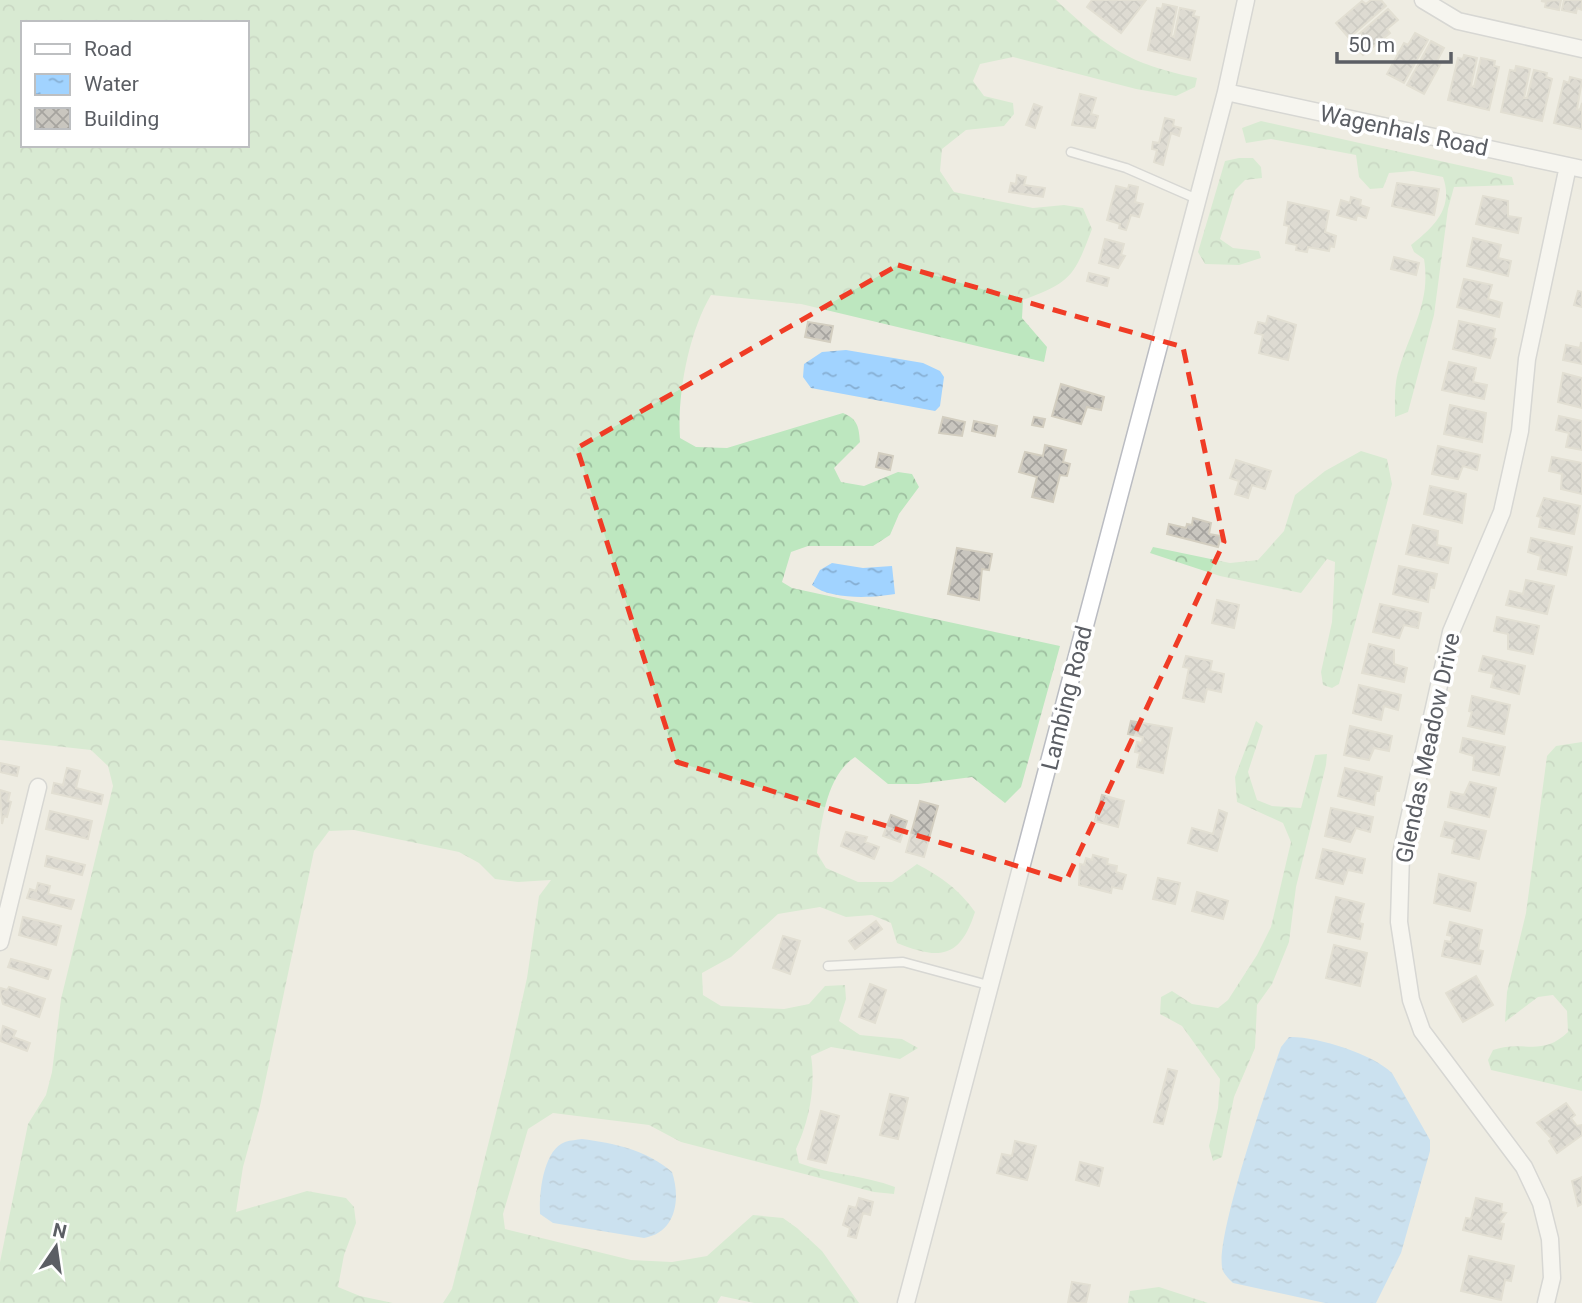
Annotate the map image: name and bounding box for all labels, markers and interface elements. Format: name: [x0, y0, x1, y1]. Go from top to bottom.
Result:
legend: [21, 21, 248, 147]
scale bar: [1337, 21, 1451, 65]
text: 50 m: [1348, 33, 1395, 57]
text: Road: [84, 37, 132, 61]
text: Water: [84, 72, 139, 96]
street label: Wagenhals Road: [1317, 100, 1491, 162]
text: Building: [84, 107, 159, 131]
street label: Lambing Road: [1036, 623, 1098, 773]
street label: Glendas Meadow Drive: [1390, 630, 1466, 866]
north arrow: [21, 1212, 91, 1282]
text: N: [51, 1218, 69, 1244]

